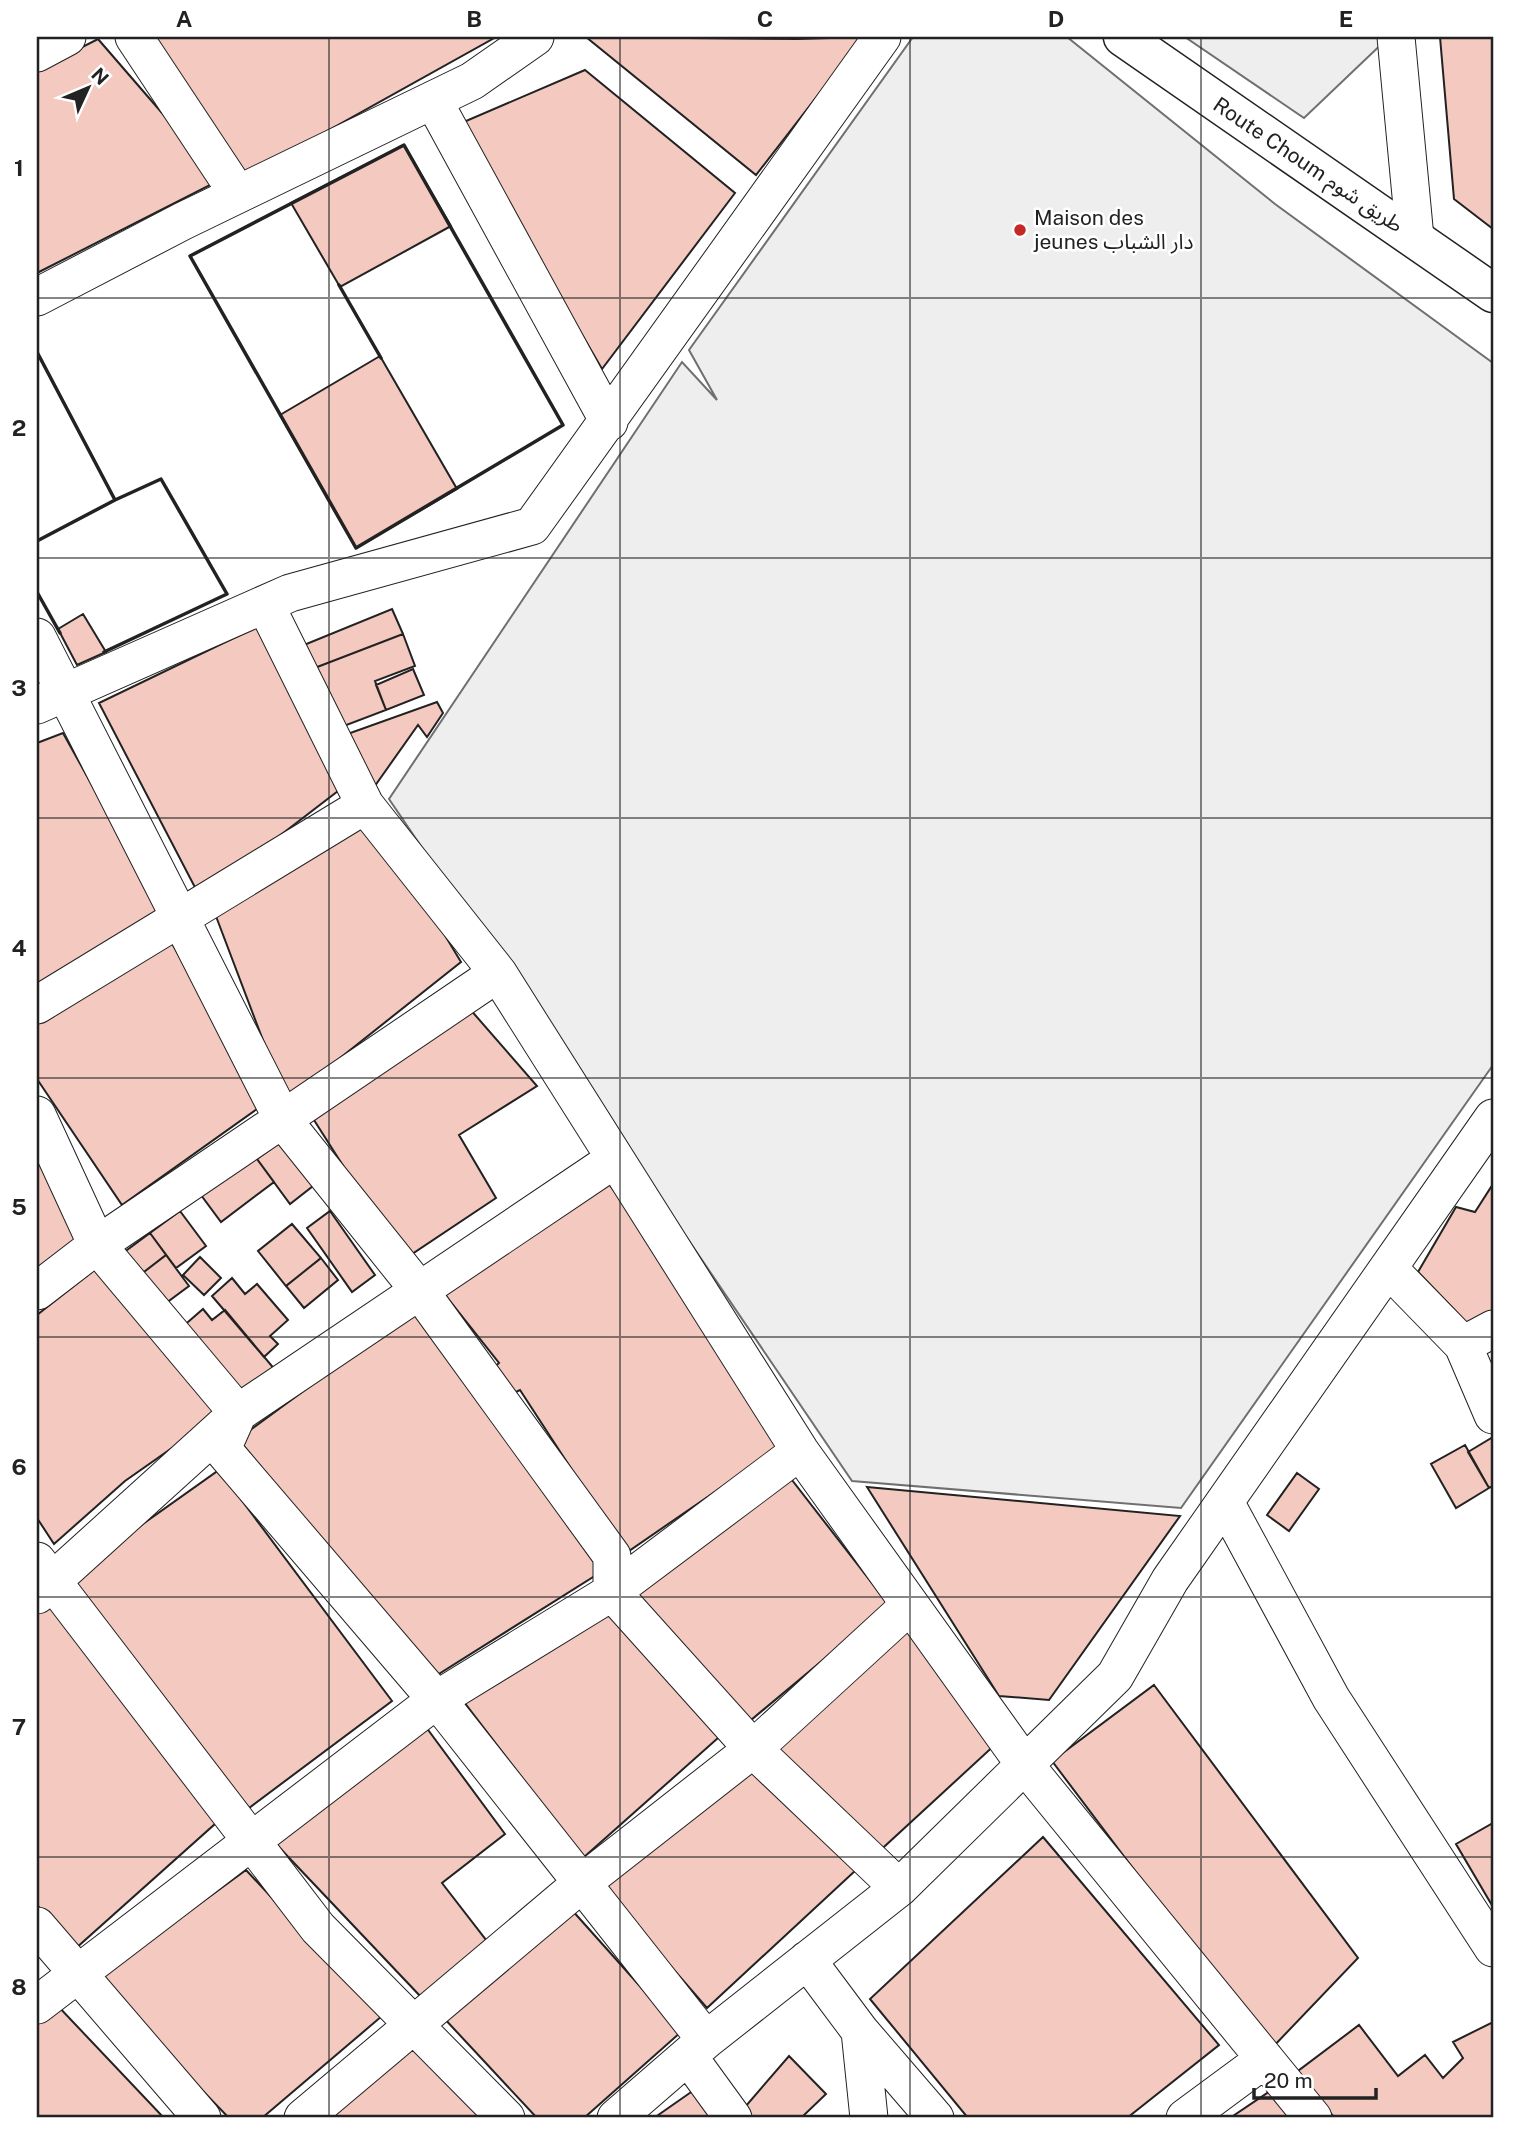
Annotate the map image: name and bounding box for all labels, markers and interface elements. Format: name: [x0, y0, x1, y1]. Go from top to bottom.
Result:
text: A: [176, 5, 193, 32]
text: B: [466, 5, 482, 32]
text: C: [757, 5, 773, 32]
text: D: [1048, 5, 1064, 32]
text: E: [1339, 5, 1353, 32]
north arrow: [52, 52, 122, 122]
text: N: [87, 63, 113, 89]
street label: Route Choum طريق شوم: [1206, 92, 1408, 241]
text: 1: [14, 154, 24, 181]
place label: Maison des jeunes دار الشباب: [1033, 205, 1194, 254]
marker: Maison des jeunes دار الشباب: [1012, 222, 1028, 238]
text: 2: [12, 414, 26, 441]
text: 3: [11, 674, 27, 701]
text: 4: [11, 934, 27, 961]
text: 5: [11, 1193, 27, 1220]
text: 6: [11, 1453, 27, 1480]
text: 7: [12, 1713, 26, 1740]
text: 8: [11, 1973, 27, 2000]
scale bar: [1254, 2057, 1376, 2101]
text: 20 m: [1264, 2068, 1313, 2093]

